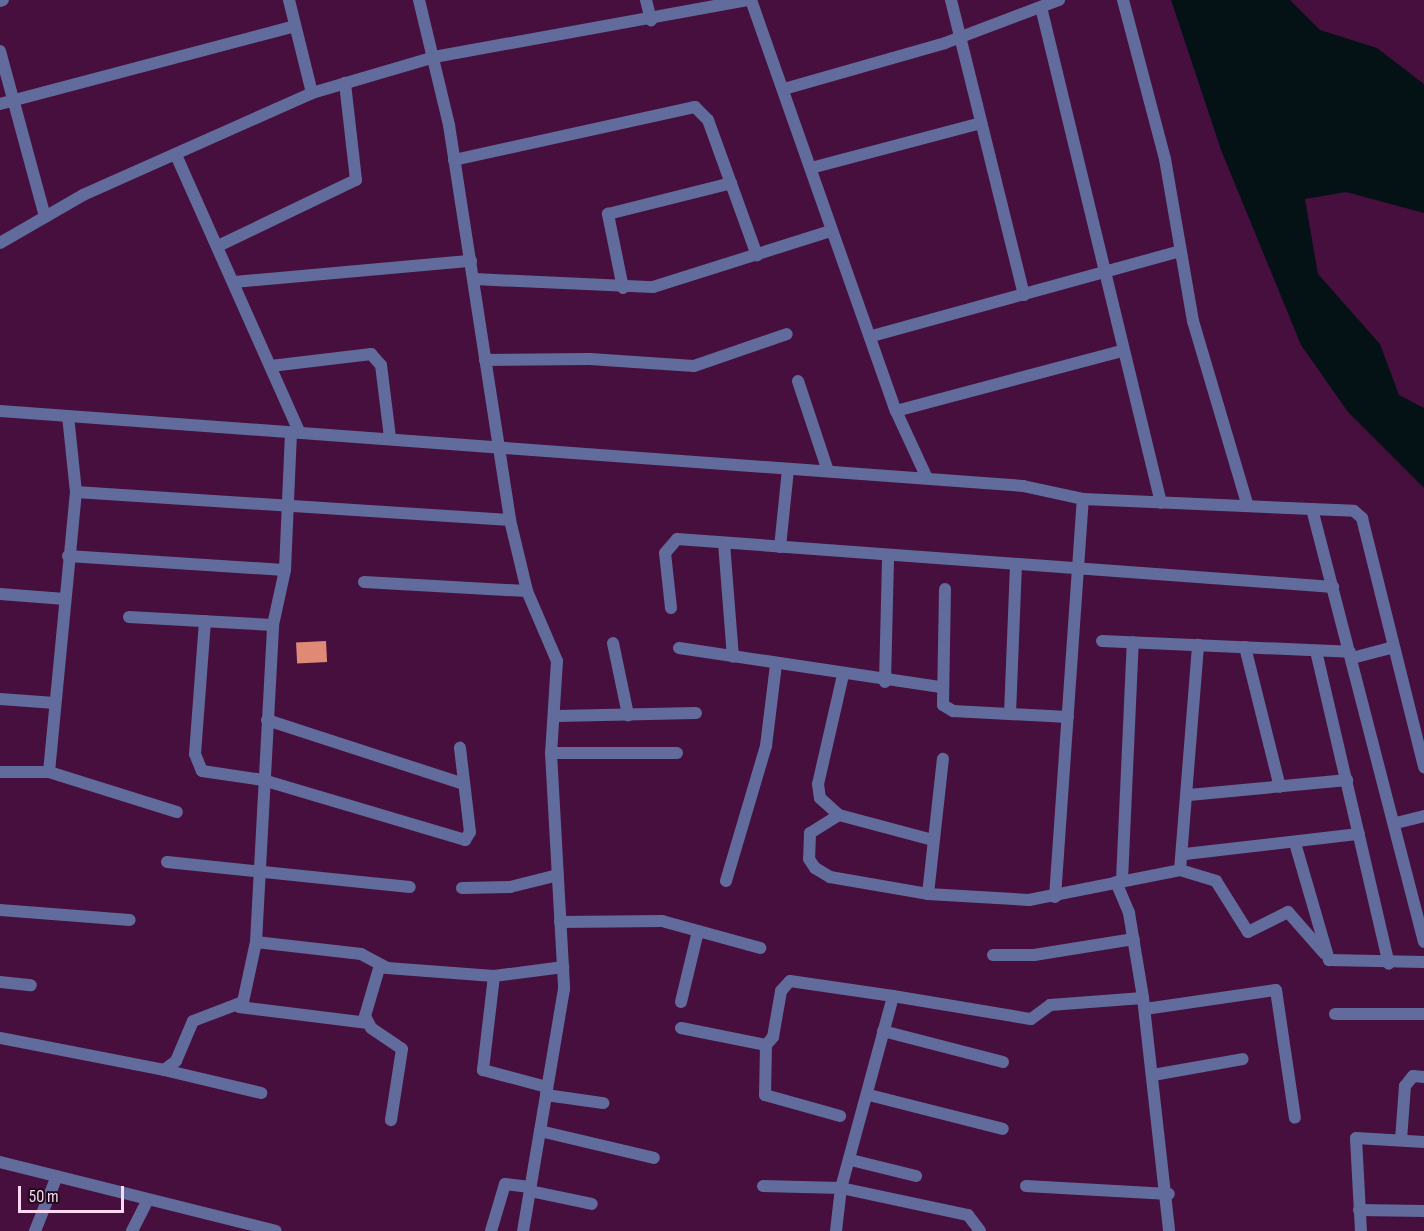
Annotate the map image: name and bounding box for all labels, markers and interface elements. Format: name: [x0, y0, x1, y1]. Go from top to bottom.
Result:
scale bar: [21, 1174, 128, 1212]
text: 50 m: [29, 1186, 59, 1207]

